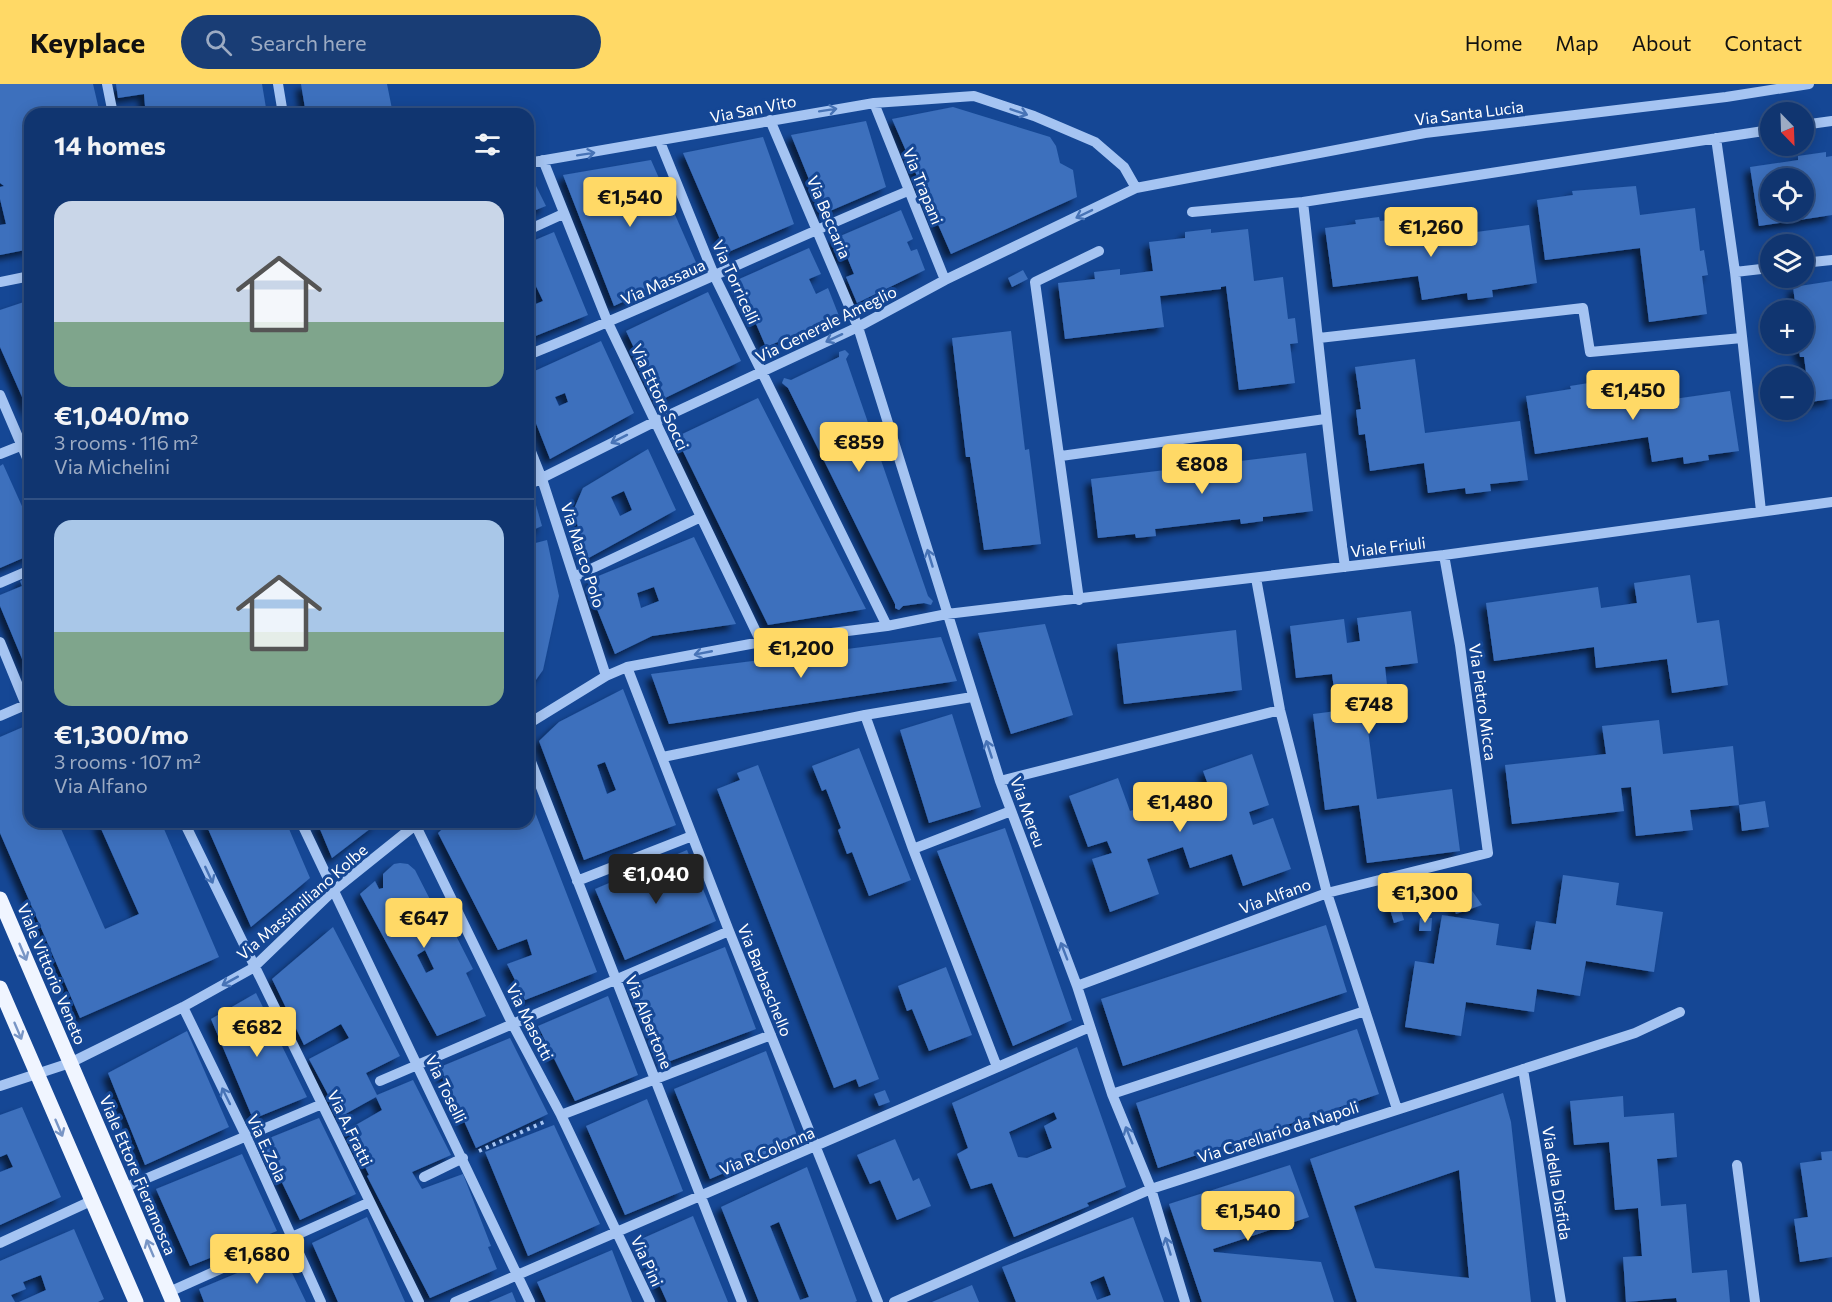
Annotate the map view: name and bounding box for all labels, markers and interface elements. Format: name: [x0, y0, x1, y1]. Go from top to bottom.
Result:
search box: [181, 15, 601, 69]
text: Keyplace: [30, 25, 145, 59]
icon: search: [202, 26, 235, 59]
text: Search here: [250, 29, 367, 56]
text: Home: [1465, 30, 1522, 55]
text: Map: [1555, 30, 1599, 55]
text: About: [1632, 30, 1691, 55]
text: Contact: [1724, 30, 1802, 55]
street label: Via San Vito: [708, 91, 798, 126]
street label: Via Santa Lucia: [1413, 96, 1525, 129]
north arrow: [1760, 102, 1814, 156]
map controls: [1760, 102, 1814, 420]
one-way arrow: [818, 105, 837, 116]
one-way arrow: [1010, 107, 1028, 118]
icon: filters: [471, 128, 504, 161]
text: 14 homes: [54, 129, 166, 160]
street label: Via Trapani: [899, 145, 947, 227]
one-way arrow: [575, 148, 595, 159]
button: locate: [1760, 168, 1814, 222]
street label: Via Beccaria: [803, 172, 855, 261]
pin: €1,540: [581, 177, 679, 228]
text: €1,540: [597, 184, 663, 208]
pin: €1,260: [1382, 207, 1480, 258]
one-way arrow: [1075, 208, 1093, 220]
text: €1,260: [1398, 214, 1464, 238]
button: layers: [1760, 234, 1814, 288]
street label: Via Torricelli: [709, 237, 764, 327]
icon: home: [225, 240, 333, 348]
street label: Via Massaua: [618, 255, 708, 309]
street label: Via Generale Ameglio: [752, 281, 899, 366]
button: +: [1760, 300, 1814, 354]
one-way arrow: [825, 333, 843, 344]
street label: Via Ettore Socci: [628, 341, 693, 453]
button: −: [1760, 366, 1814, 420]
pin: €1,450: [1584, 370, 1682, 421]
text: €1,450: [1600, 377, 1666, 401]
text: €1,040/mo: [54, 399, 189, 430]
pin: €859: [823, 422, 895, 473]
text: €859: [834, 429, 884, 453]
text: 3 rooms · 116 m²: [54, 430, 198, 454]
one-way arrow: [611, 434, 629, 445]
pin: €808: [1166, 444, 1238, 495]
text: €808: [1176, 451, 1228, 475]
text: Via Michelini: [54, 454, 170, 478]
street label: Via Marco Polo: [557, 500, 609, 610]
street label: Viale Friuli: [1349, 532, 1427, 561]
one-way arrow: [924, 549, 935, 568]
icon: home: [225, 559, 333, 667]
pin: €1,200: [752, 628, 850, 679]
text: €1,200: [768, 635, 834, 659]
street label: Via Pietro Micca: [1466, 642, 1501, 762]
one-way arrow: [694, 648, 713, 659]
pin: €748: [1333, 684, 1405, 735]
text: €748: [1345, 691, 1393, 715]
text: €1,300/mo: [54, 718, 189, 749]
one-way arrow: [983, 740, 994, 759]
text: 3 rooms · 107 m²: [54, 749, 201, 773]
text: Via Alfano: [54, 773, 148, 797]
street label: Via Mereu: [1007, 774, 1050, 850]
pin: €1,480: [1131, 782, 1229, 833]
text: €1,480: [1147, 789, 1213, 813]
street label: Via Massimiliano Kolbe: [232, 840, 371, 964]
pin: €1,040: [607, 854, 705, 905]
text: €1,040: [623, 861, 689, 885]
one-way arrow: [204, 865, 216, 883]
pin: €1,300: [1376, 873, 1474, 924]
street label: Via Alfano: [1236, 874, 1313, 917]
text: €1,300: [1392, 880, 1458, 904]
pin: €647: [388, 898, 460, 949]
street label: Viale Vittorio Veneto: [14, 900, 91, 1047]
text: €647: [399, 905, 449, 929]
street label: Via Barbaschello: [734, 921, 797, 1039]
one-way arrow: [1058, 942, 1069, 961]
one-way arrow: [18, 943, 29, 961]
street label: Via Albertone: [622, 972, 677, 1072]
one-way arrow: [222, 975, 239, 987]
street label: Via Masotti: [503, 980, 558, 1064]
pin: €682: [221, 1007, 293, 1058]
text: €682: [232, 1014, 282, 1038]
one-way arrow: [13, 1021, 24, 1040]
street label: Via Toselli: [422, 1052, 471, 1126]
street label: Via A.Fratti: [324, 1087, 377, 1169]
one-way arrow: [220, 1088, 232, 1106]
street label: Viale Ettore Fieramosca: [96, 1092, 181, 1258]
street label: Via Carellario da Napoli: [1195, 1096, 1361, 1167]
street label: Via E.Zola: [244, 1111, 291, 1185]
one-way arrow: [54, 1118, 66, 1136]
street label: Via R.Colonna: [716, 1122, 817, 1179]
street label: Via della Disfida: [1539, 1125, 1576, 1241]
one-way arrow: [1123, 1126, 1134, 1145]
pin: €1,540: [1199, 1191, 1297, 1242]
text: €1,540: [1215, 1198, 1281, 1222]
street label: Via Pini: [627, 1232, 667, 1289]
pin: €1,680: [208, 1234, 306, 1285]
one-way arrow: [1162, 1237, 1173, 1256]
one-way arrow: [144, 1240, 155, 1258]
text: €1,680: [224, 1241, 290, 1265]

